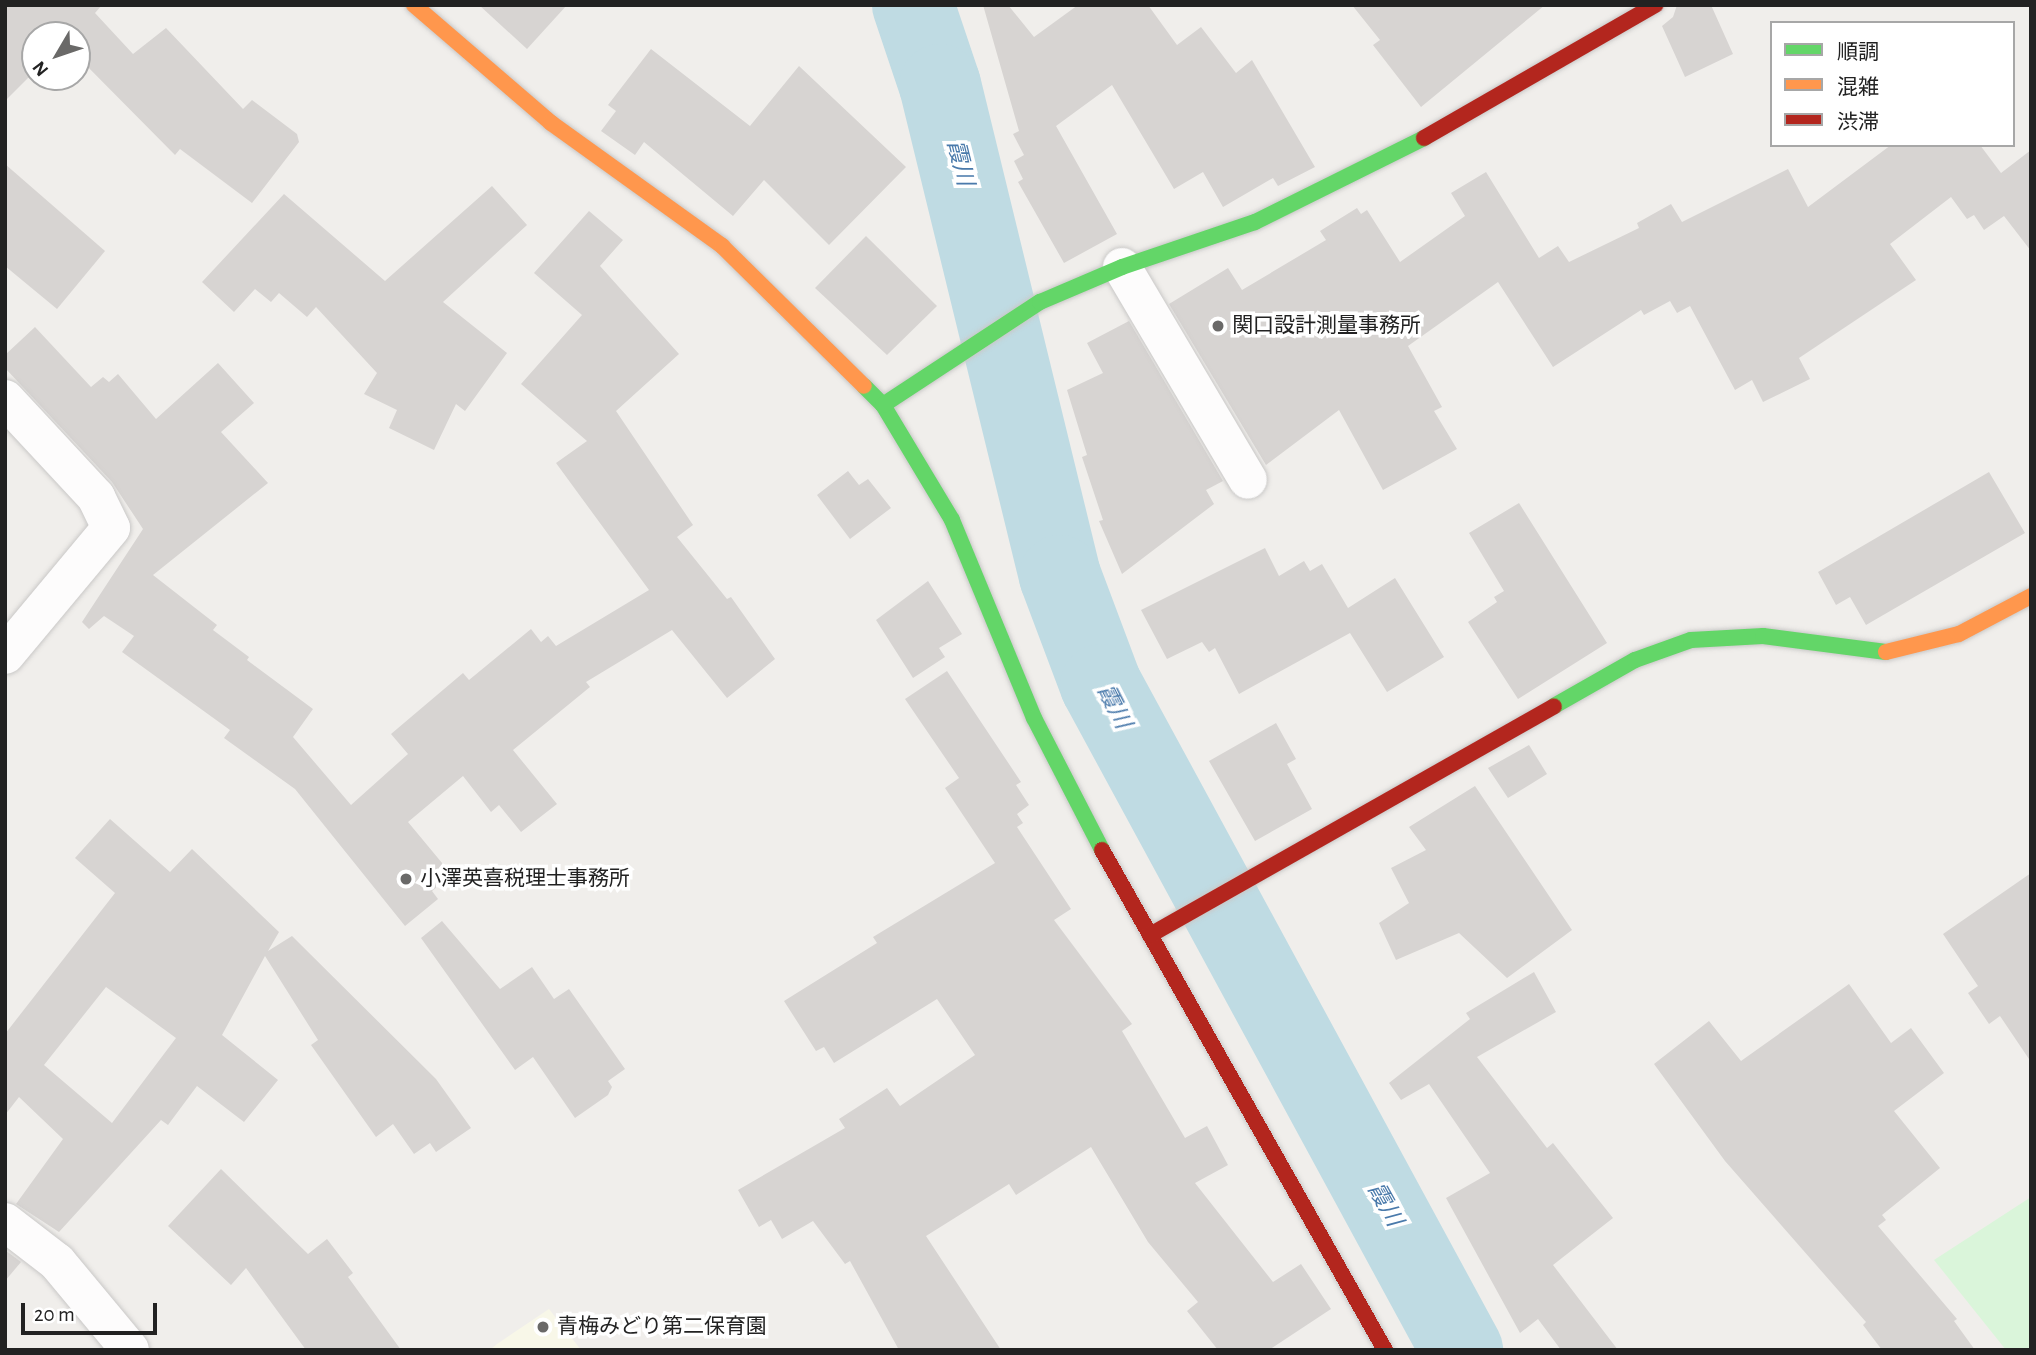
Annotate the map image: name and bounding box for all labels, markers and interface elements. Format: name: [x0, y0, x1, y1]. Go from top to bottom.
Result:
north arrow: [21, 21, 91, 91]
legend: [1770, 21, 2015, 147]
text: 順調: [1837, 42, 1879, 63]
text: N: [29, 57, 52, 79]
text: 混雑: [1837, 77, 1879, 98]
text: 渋滞: [1837, 112, 1879, 133]
water label: 霞川: [940, 137, 978, 189]
place label: 関口設計測量事務所: [1232, 313, 1421, 339]
marker: 関口設計測量事務所: [1210, 318, 1226, 334]
water label: 霞川: [1090, 680, 1136, 734]
place label: 小澤英喜税理士事務所: [420, 866, 630, 892]
marker: 小澤英喜税理士事務所: [398, 871, 414, 887]
water label: 霞川: [1361, 1178, 1407, 1232]
scale bar: [24, 1288, 161, 1332]
text: 20 m: [34, 1304, 75, 1325]
place label: 青梅みどり第二保育園: [557, 1314, 767, 1340]
marker: 青梅みどり第二保育園: [535, 1319, 551, 1335]

